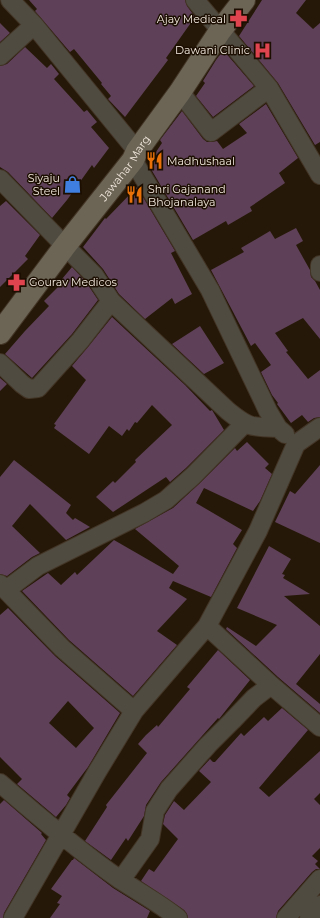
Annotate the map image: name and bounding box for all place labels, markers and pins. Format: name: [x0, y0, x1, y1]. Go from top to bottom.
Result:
pharmacy icon: Ajay Medical: [229, 9, 249, 29]
place label: Ajay Medical: [157, 12, 226, 26]
hospital icon: Dawani Clinic: [253, 40, 273, 60]
place label: Dawani Clinic: [175, 43, 250, 57]
restaurant icon: Madhushaal: [144, 151, 164, 171]
place label: Madhushaal: [167, 154, 235, 168]
place label: Siyaju Steel: [28, 171, 60, 198]
shop icon: Siyaju Steel: [63, 174, 83, 194]
place label: Shri Gajanand Bhojanalaya: [148, 182, 226, 209]
restaurant icon: Shri Gajanand Bhojanalaya: [125, 185, 145, 205]
pharmacy icon: Gourav Medicos: [6, 272, 26, 292]
place label: Gourav Medicos: [29, 275, 118, 289]

